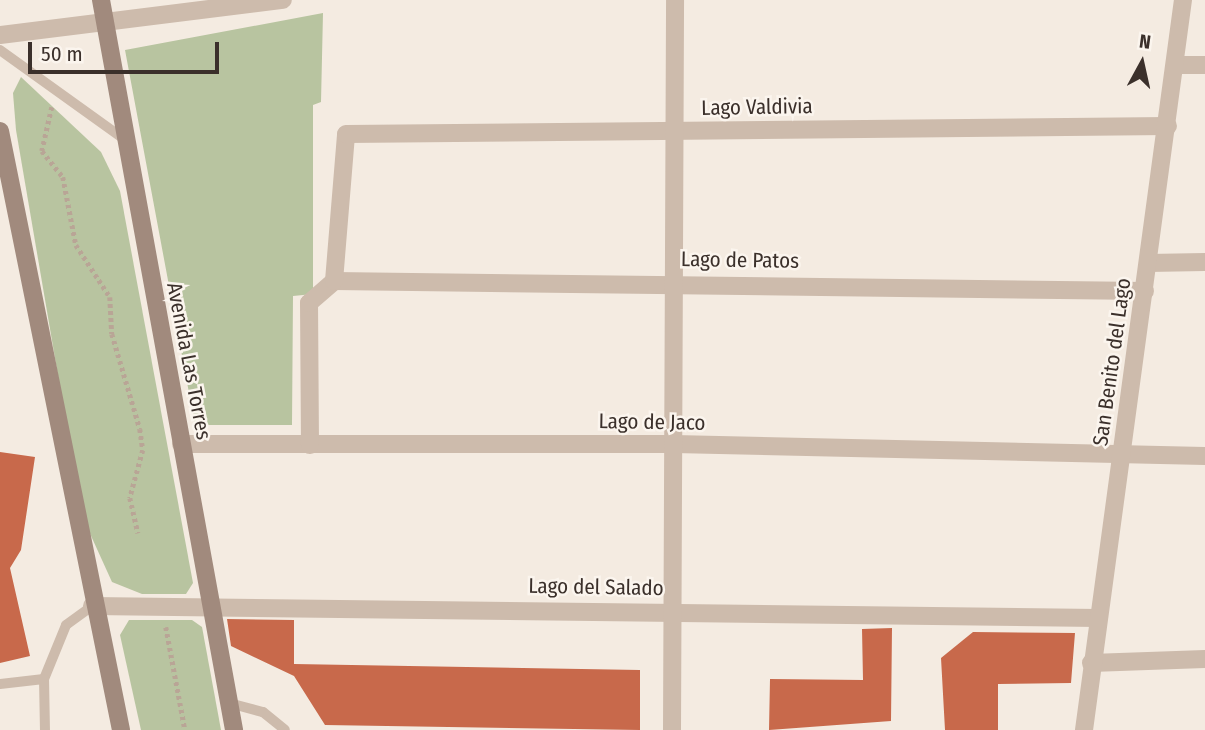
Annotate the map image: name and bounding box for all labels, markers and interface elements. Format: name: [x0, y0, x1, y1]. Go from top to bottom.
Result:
scale bar: [32, 28, 222, 72]
north arrow: [1107, 28, 1177, 98]
text: N: [1138, 30, 1152, 54]
text: 50 m: [41, 41, 83, 67]
street label: Lago Valdivia: [701, 93, 813, 121]
street label: Lago de Patos: [681, 246, 799, 274]
street label: San Benito del Lago: [1088, 276, 1136, 448]
street label: Avenida Las Torres: [161, 280, 217, 442]
street label: Lago de Jaco: [598, 408, 706, 436]
street label: Lago del Salado: [528, 573, 664, 601]

